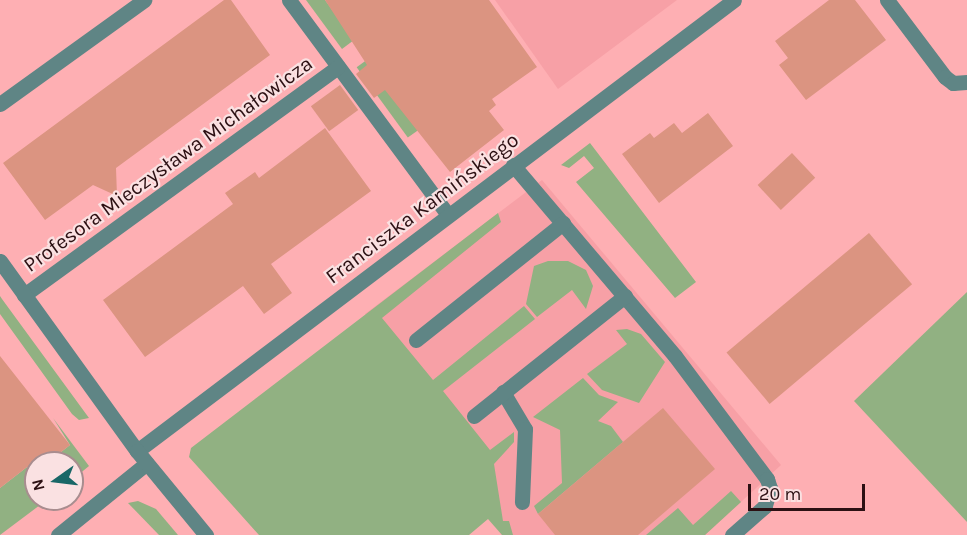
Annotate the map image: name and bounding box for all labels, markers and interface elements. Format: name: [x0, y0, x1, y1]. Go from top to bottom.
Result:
street label: Profesora Mieczysława Michałowicza: [19, 51, 317, 277]
street label: Franciszka Kamińskiego: [320, 127, 524, 289]
north arrow: [24, 451, 84, 511]
scale bar: [751, 472, 868, 510]
text: N: [27, 477, 49, 493]
text: 20 m: [759, 483, 801, 505]

